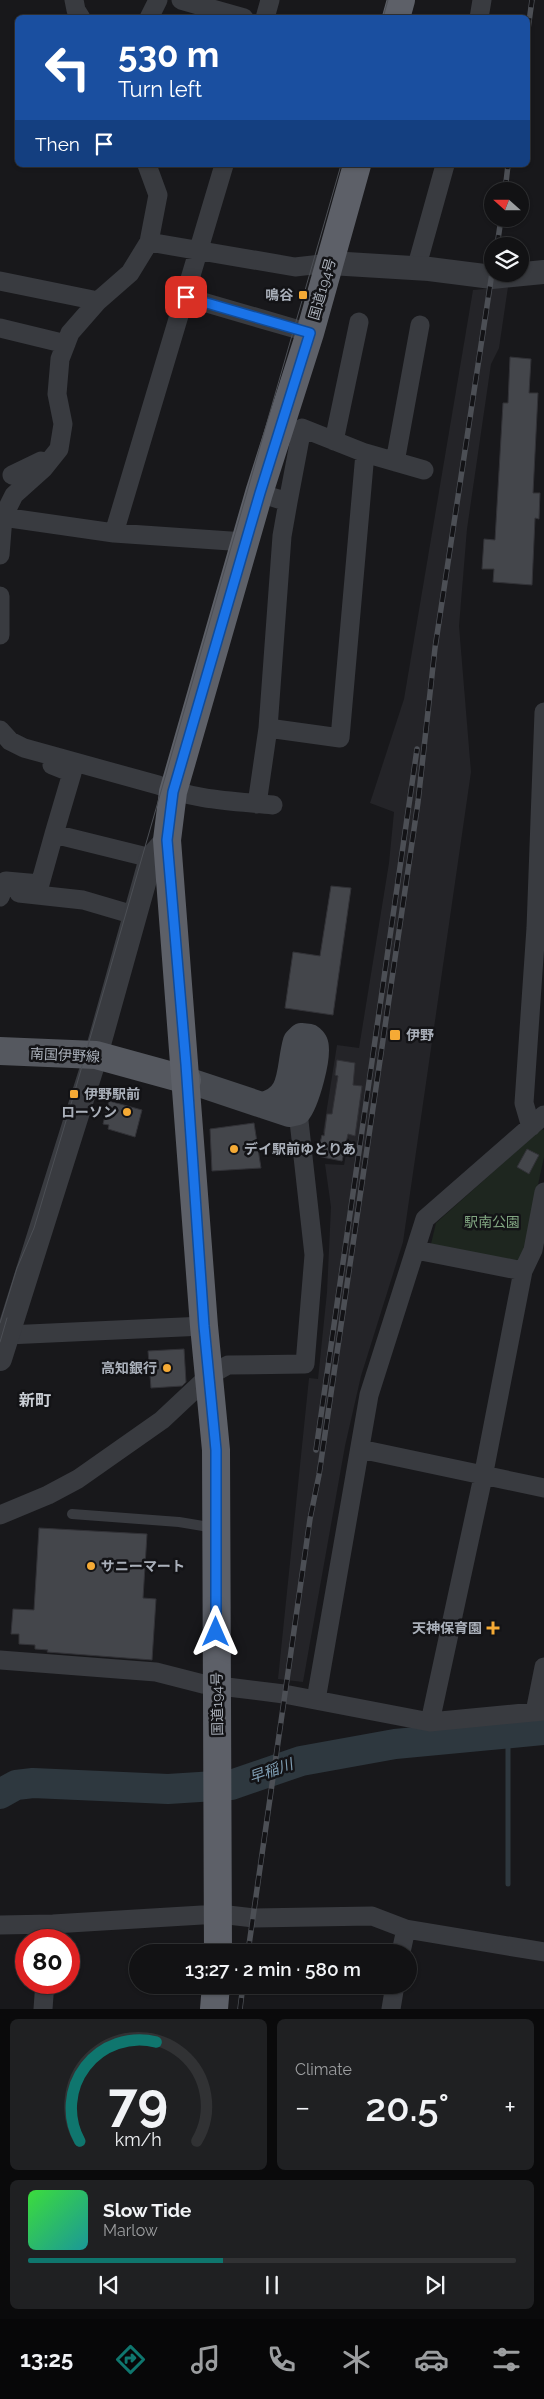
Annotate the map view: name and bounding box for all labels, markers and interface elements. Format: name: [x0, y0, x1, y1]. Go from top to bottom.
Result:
text: 530 m: [118, 34, 219, 75]
icon: left: [35, 35, 100, 100]
text: Turn left: [118, 76, 202, 102]
icon: arrive: [90, 130, 118, 158]
text: Then: [35, 133, 80, 155]
north arrow: [484, 182, 529, 228]
map controls: [484, 182, 529, 282]
button: layers: [484, 237, 529, 282]
street label: 国道194号: [306, 256, 338, 322]
pin: [165, 276, 207, 318]
icon: arrive: [172, 283, 200, 311]
place label: 鳴谷: [265, 287, 294, 303]
marker: 鳴谷: [297, 289, 309, 301]
place label: 伊野: [406, 1027, 434, 1043]
marker: 伊野: [388, 1028, 402, 1042]
street label: 南国伊野線: [30, 1045, 100, 1065]
place label: 伊野駅前: [84, 1086, 140, 1102]
marker: 伊野駅前: [68, 1088, 80, 1100]
place label: ローソン: [61, 1104, 117, 1120]
marker: ローソン: [121, 1106, 133, 1118]
place label: デイ駅前ゆとりあ: [244, 1141, 356, 1157]
marker: デイ駅前ゆとりあ: [228, 1143, 240, 1155]
park label: 駅南公園: [464, 1214, 520, 1230]
place label: 高知銀行: [101, 1360, 157, 1376]
marker: 高知銀行: [161, 1362, 173, 1374]
district label: 新町: [19, 1391, 51, 1410]
place label: サニーマート: [101, 1558, 185, 1574]
marker: サニーマート: [85, 1560, 97, 1572]
position arrow: [189, 1605, 241, 1657]
place label: 天神保育園: [412, 1620, 482, 1636]
marker: 天神保育園: [486, 1621, 500, 1635]
street label: 国道194号: [208, 1672, 226, 1736]
water label: 早稲川: [247, 1755, 297, 1787]
speed limit sign: 80: [15, 1929, 80, 1994]
text: 13:27 · 2 min · 580 m: [185, 1958, 361, 1980]
text: Climate: [295, 2060, 352, 2079]
text: 79: [109, 2071, 168, 2132]
text: 20.5°: [365, 2085, 449, 2130]
text: −: [295, 2091, 310, 2124]
text: +: [504, 2091, 516, 2124]
text: km/h: [115, 2129, 162, 2150]
text: Slow Tide: [103, 2199, 192, 2221]
text: Marlow: [103, 2221, 158, 2240]
icon: previous: [95, 2271, 123, 2299]
icon: pause: [258, 2271, 286, 2299]
icon: next: [421, 2271, 449, 2299]
icon: directions: [113, 2342, 148, 2377]
icon: music: [188, 2342, 223, 2377]
icon: phone: [264, 2342, 299, 2377]
icon: climate: [339, 2342, 374, 2377]
icon: car: [414, 2342, 449, 2377]
icon: filters: [489, 2342, 524, 2377]
text: 13:25: [20, 2346, 73, 2372]

